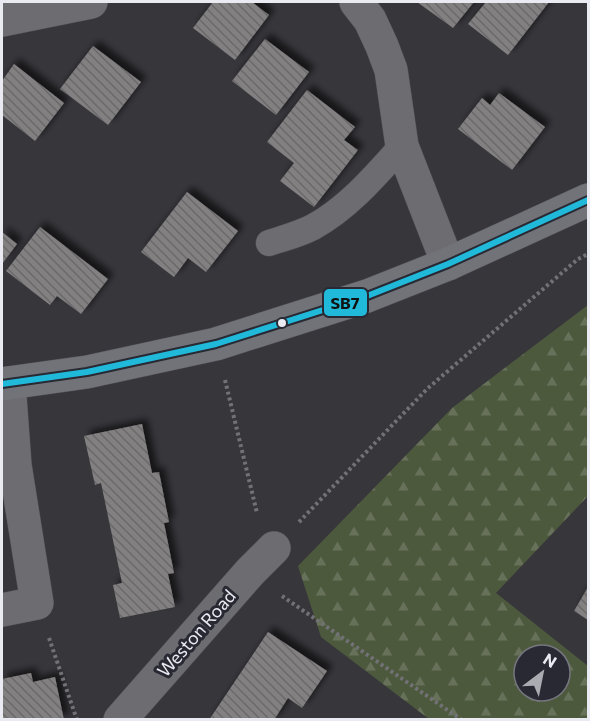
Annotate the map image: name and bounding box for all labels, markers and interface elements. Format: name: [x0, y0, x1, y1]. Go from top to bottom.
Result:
line badge: SB7: [323, 288, 368, 317]
text: SB7: [331, 293, 360, 312]
unlabelled marker: [276, 317, 288, 329]
street label: Weston Road: [152, 585, 240, 681]
north arrow: [512, 643, 572, 703]
text: N: [540, 649, 560, 671]

